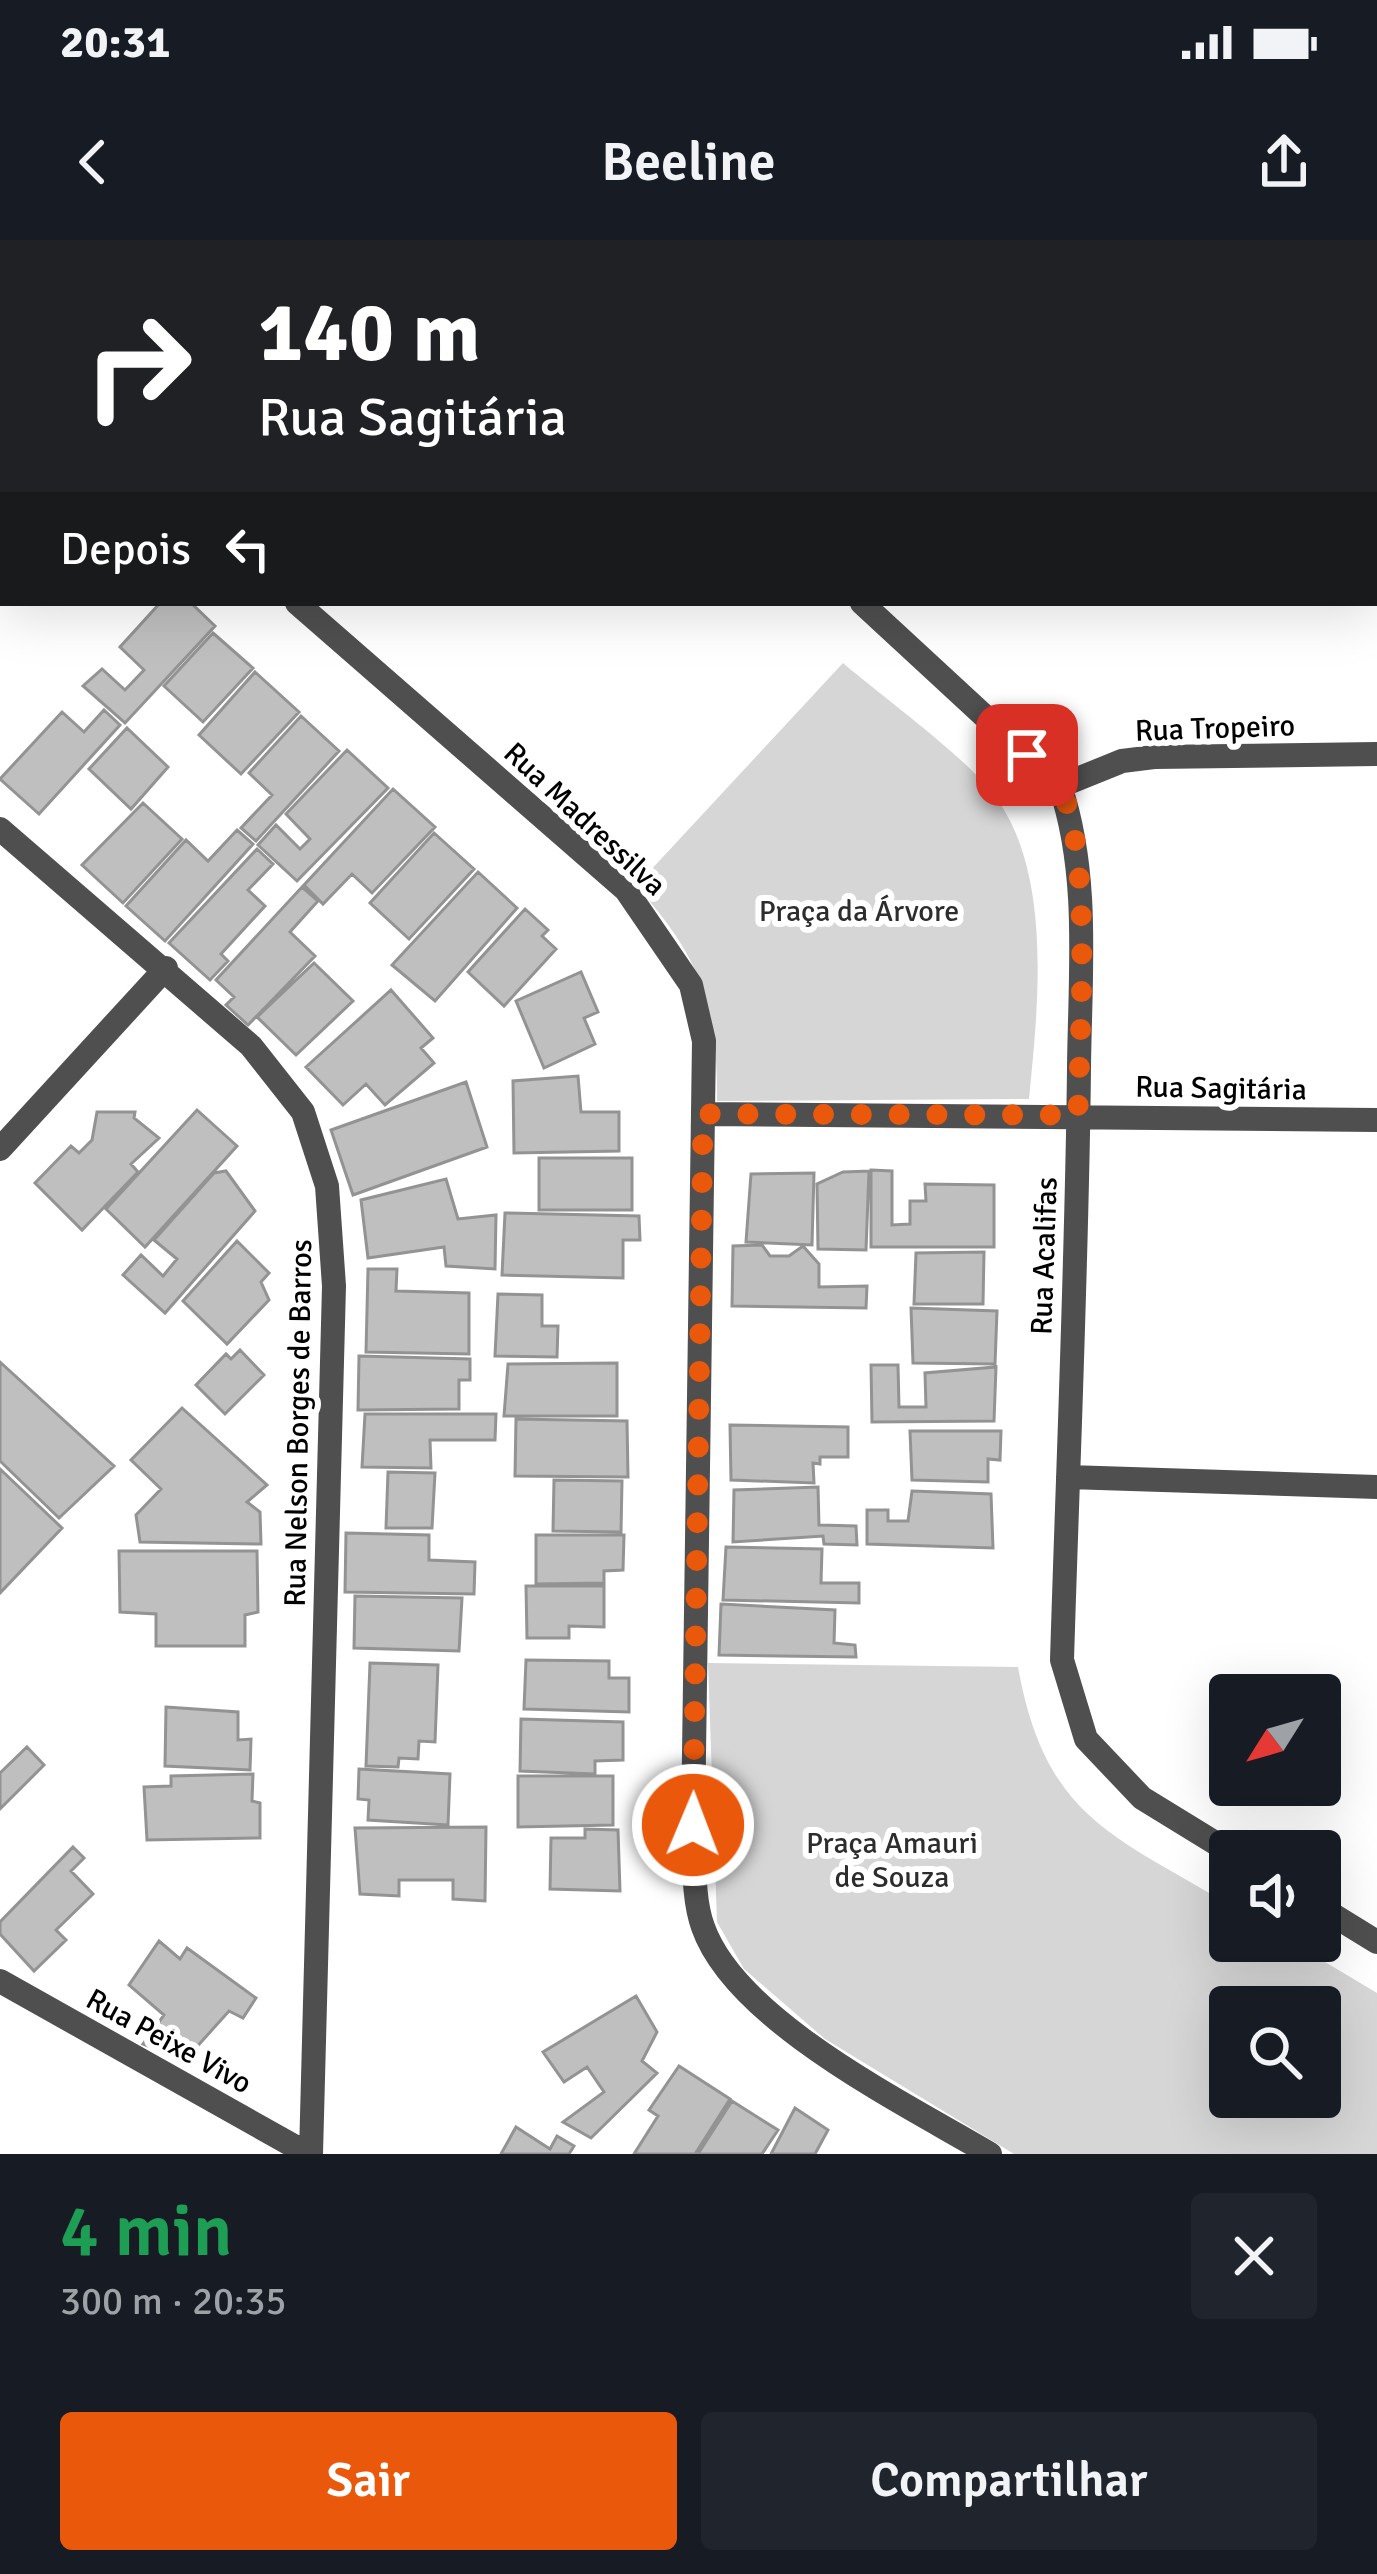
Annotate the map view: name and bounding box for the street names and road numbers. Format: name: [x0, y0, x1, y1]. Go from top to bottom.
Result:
street label: Rua Tropeiro: [1134, 707, 1296, 750]
street label: Rua Madressilva: [496, 735, 673, 904]
street label: Rua Sagitária: [1135, 1069, 1307, 1108]
street label: Rua Acalifas: [1023, 1176, 1066, 1336]
street label: Rua Nelson Borges de Barros: [277, 1239, 320, 1607]
street label: Rua Peixe Vivo: [80, 1981, 258, 2102]

